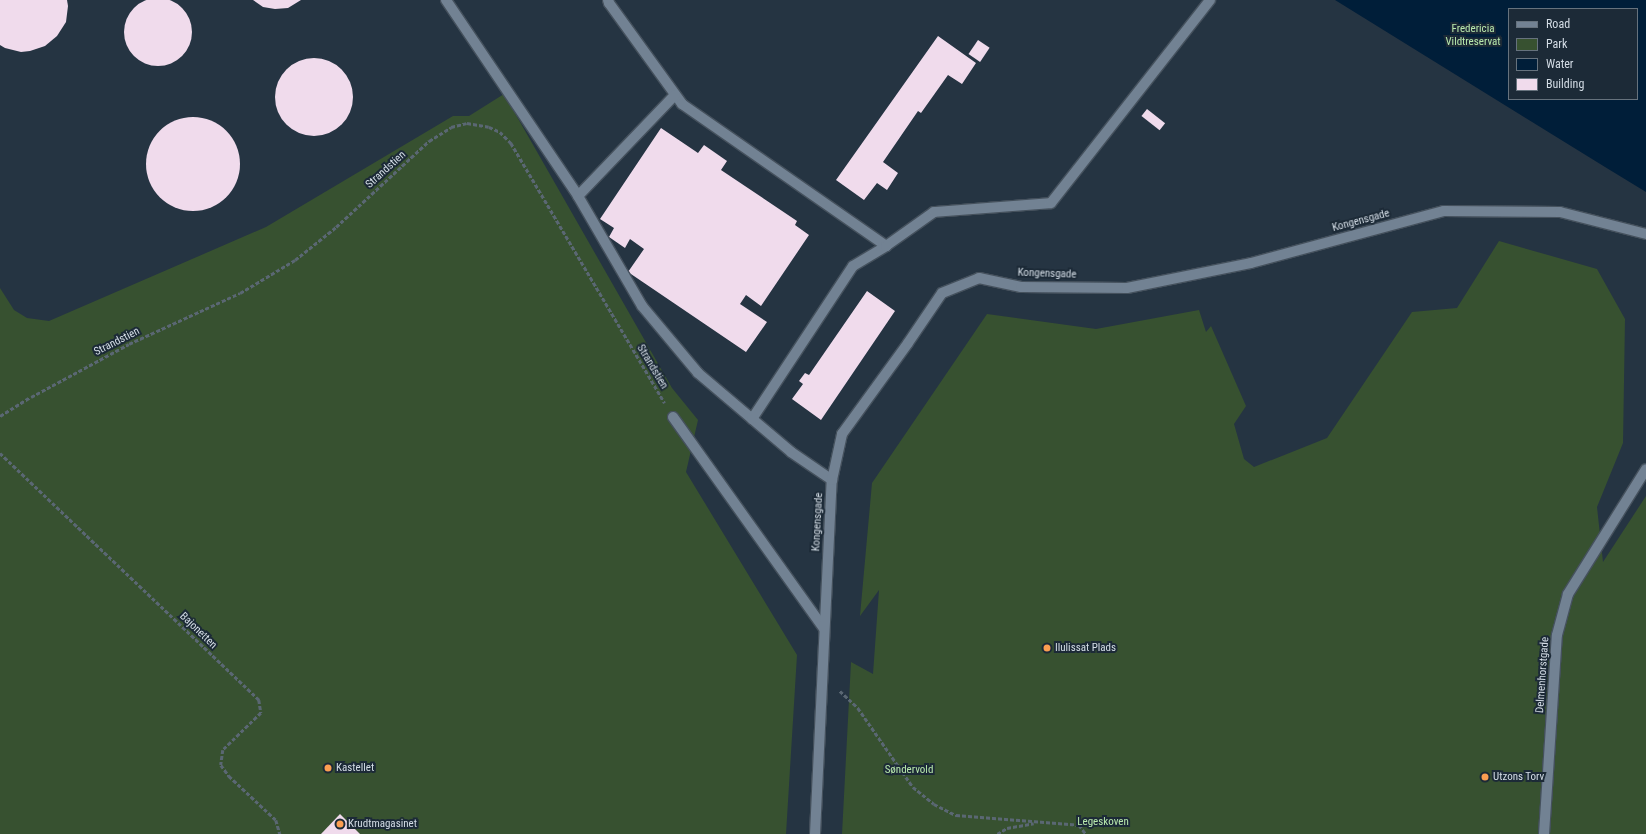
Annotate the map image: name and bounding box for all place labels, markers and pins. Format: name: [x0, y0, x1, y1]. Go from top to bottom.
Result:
place label: Ilulissat Plads: [1055, 641, 1116, 655]
marker: Ilulissat Plads: [1042, 643, 1052, 653]
place label: Kastellet: [336, 761, 374, 775]
marker: Kastellet: [323, 763, 333, 773]
place label: Utzons Torv: [1493, 770, 1544, 784]
marker: Utzons Torv: [1480, 772, 1490, 782]
place label: Krudtmagasinet: [348, 817, 417, 831]
marker: Krudtmagasinet: [335, 819, 345, 829]

